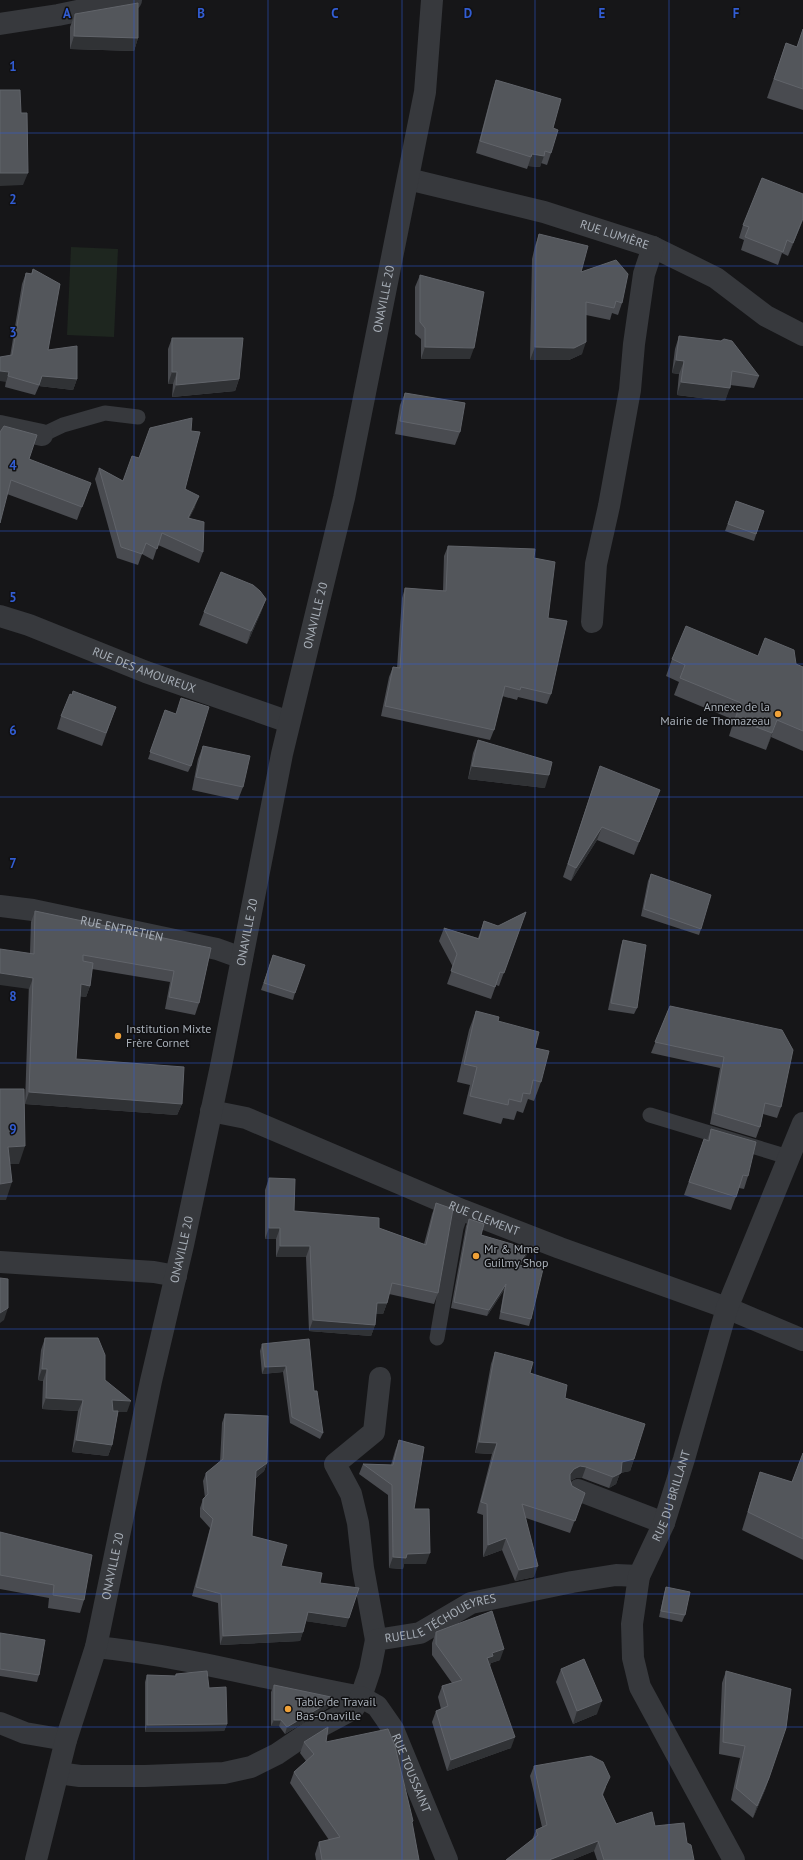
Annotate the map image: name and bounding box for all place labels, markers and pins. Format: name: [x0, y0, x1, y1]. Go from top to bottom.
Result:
place label: Annexe de la Mairie de Thomazeau: [660, 699, 770, 728]
marker: Annexe de la Mairie de Thomazeau: [773, 709, 783, 719]
place label: Institution Mixte Frère Cornet: [126, 1021, 211, 1050]
marker: Institution Mixte Frère Cornet: [113, 1031, 123, 1041]
place label: Mr & Mme Guilmy Shop: [484, 1241, 549, 1270]
marker: Mr & Mme Guilmy Shop: [471, 1251, 481, 1261]
place label: Table de Travail Bas-Onaville: [296, 1694, 376, 1723]
marker: Table de Travail Bas-Onaville: [283, 1704, 293, 1714]

